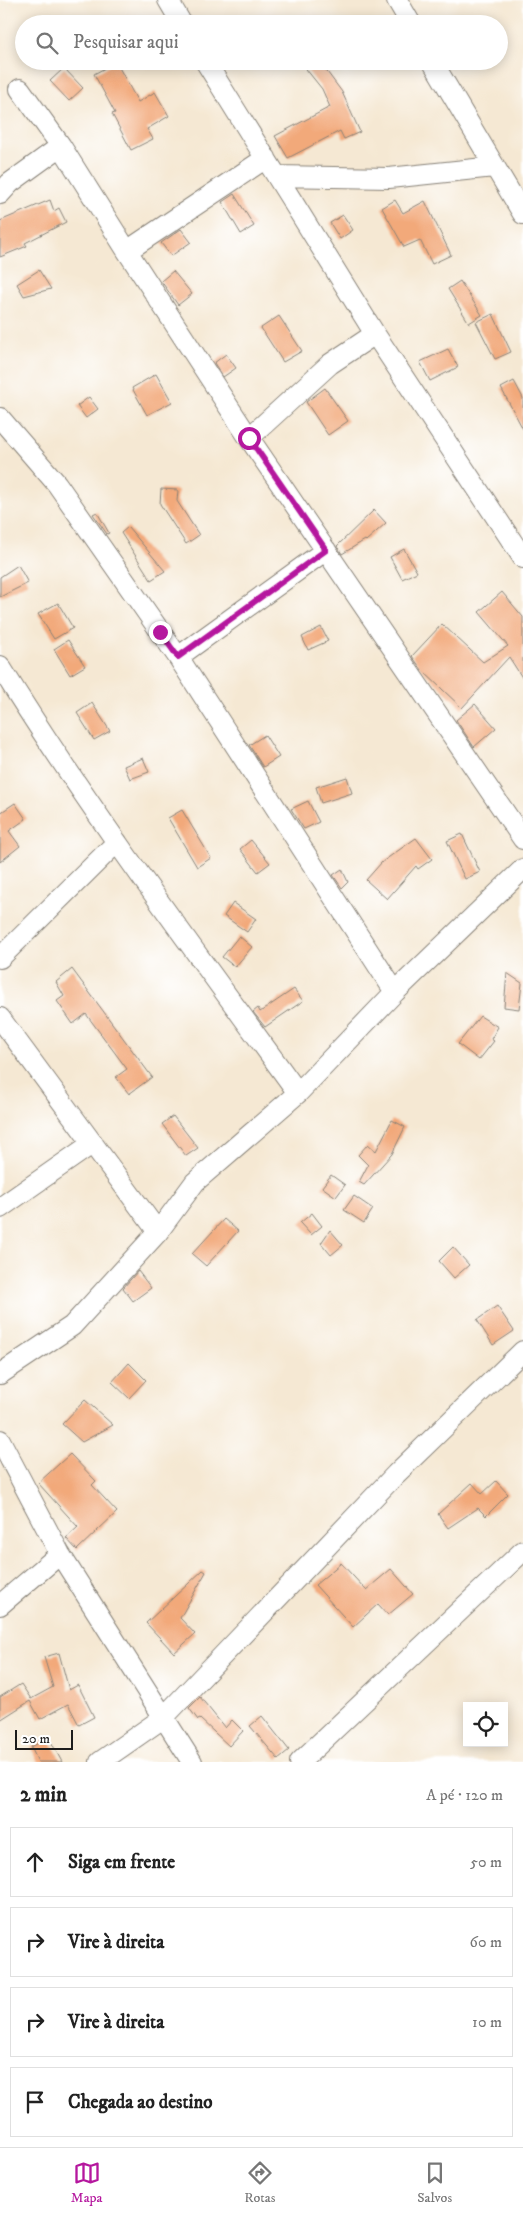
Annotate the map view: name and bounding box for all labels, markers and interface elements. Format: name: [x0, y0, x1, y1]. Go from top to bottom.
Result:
search box: [15, 15, 508, 70]
icon: search: [33, 29, 61, 57]
text: Pesquisar aqui: [73, 31, 179, 54]
route start: [238, 427, 261, 450]
route end: [149, 621, 172, 644]
map controls: [463, 1702, 508, 1747]
button: locate: [463, 1702, 508, 1747]
scale bar: [15, 1727, 72, 1750]
text: 20 m: [22, 1730, 50, 1748]
text: 2 min: [20, 1782, 67, 1808]
text: A pé · 120 m: [426, 1785, 503, 1805]
icon: ahead: [21, 1848, 49, 1876]
text: Siga em frente: [68, 1851, 175, 1874]
text: 50 m: [470, 1852, 502, 1872]
icon: right: [21, 1928, 49, 1956]
text: Vire à direita: [68, 1931, 164, 1954]
text: 60 m: [470, 1932, 502, 1952]
icon: right: [21, 2008, 49, 2036]
text: Vire à direita: [68, 2011, 164, 2034]
text: 10 m: [472, 2012, 502, 2032]
icon: arrive: [21, 2088, 49, 2116]
text: Chegada ao destino: [68, 2091, 213, 2114]
tab: Mapa: [71, 2159, 103, 2207]
tab: Rotas: [244, 2159, 275, 2207]
tab: Salvos: [417, 2159, 452, 2207]

